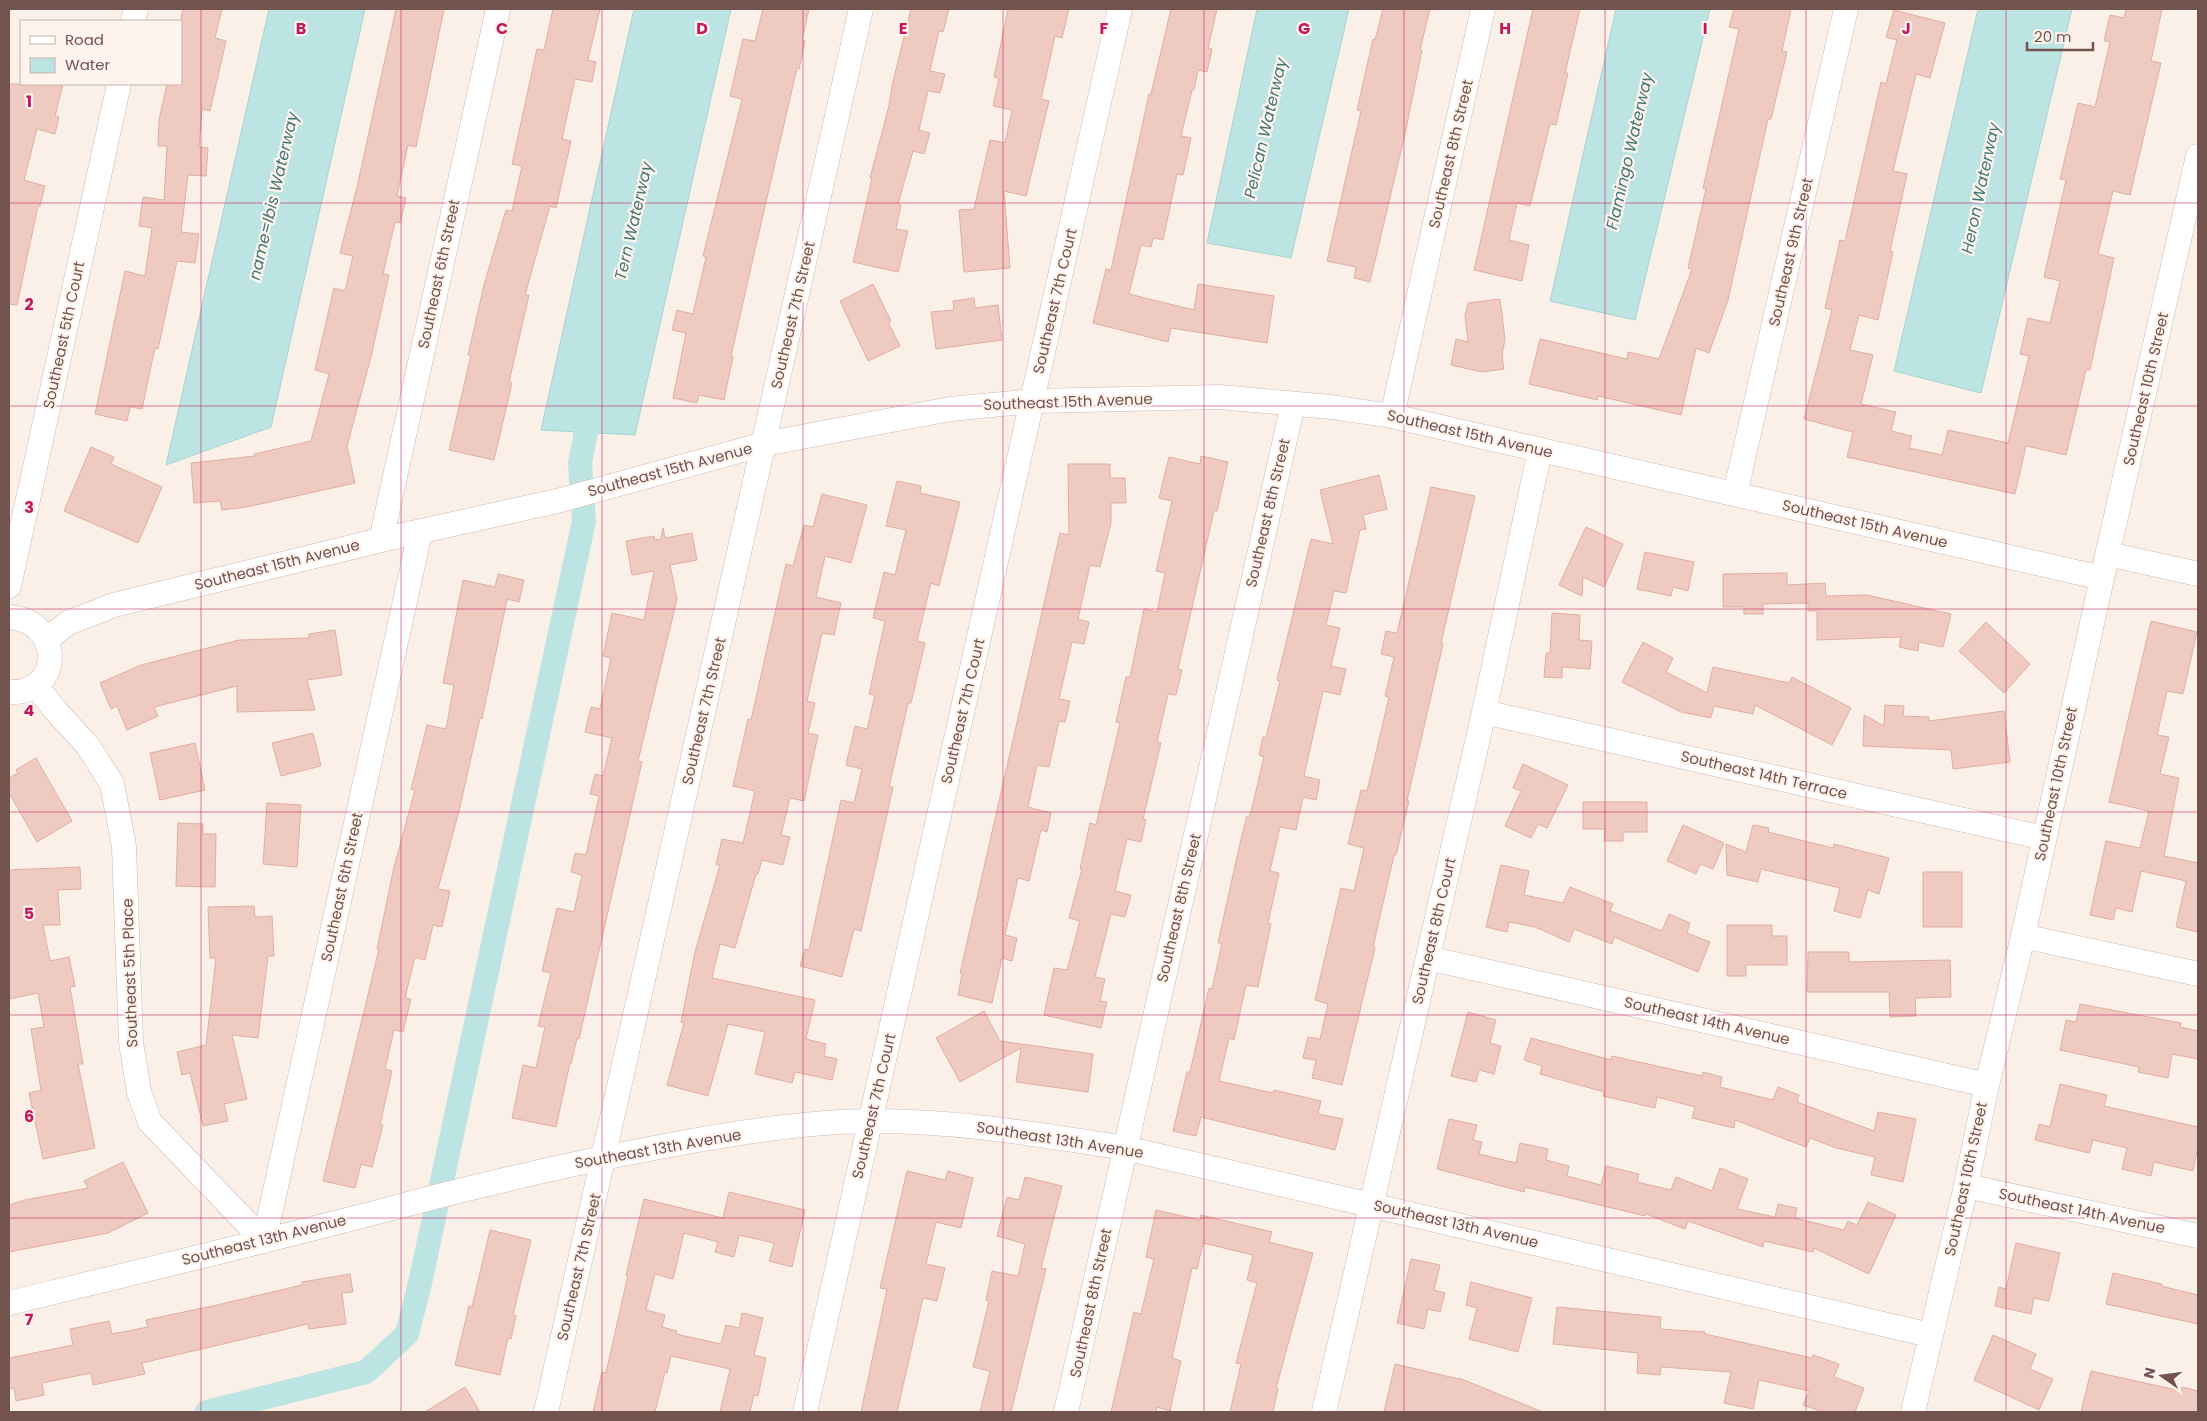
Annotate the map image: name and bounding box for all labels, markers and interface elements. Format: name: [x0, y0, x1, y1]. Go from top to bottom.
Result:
text: B: [296, 17, 306, 40]
text: C: [496, 17, 508, 40]
text: D: [696, 17, 708, 40]
text: E: [899, 17, 907, 40]
text: F: [1100, 17, 1109, 40]
text: G: [1298, 17, 1310, 40]
text: H: [1499, 17, 1511, 40]
text: I: [1703, 17, 1707, 40]
text: J: [1901, 17, 1911, 40]
legend: [20, 20, 182, 85]
scale bar: [2027, 20, 2093, 52]
text: 20 m: [2034, 26, 2072, 47]
text: Road: [65, 29, 104, 50]
text: Water: [65, 54, 111, 75]
water label: Pelican Waterway: [1238, 55, 1293, 201]
water label: Flamingo Waterway: [1600, 69, 1659, 232]
street label: Southeast 8th Street: [1423, 77, 1478, 230]
text: 1: [26, 90, 32, 113]
water label: name=Ibis Waterway: [243, 109, 304, 282]
water label: Heron Waterway: [1955, 120, 2006, 256]
water label: Tern Waterway: [609, 159, 658, 282]
street label: Southeast 9th Street: [1763, 175, 1818, 328]
street label: Southeast 6th Street: [412, 197, 465, 351]
street label: Southeast 7th Court: [1028, 226, 1081, 376]
street label: Southeast 7th Street: [765, 239, 820, 391]
street label: Southeast 5th Court: [38, 259, 89, 411]
text: 2: [24, 293, 34, 316]
street label: Southeast 10th Street: [2118, 310, 2173, 468]
street label: Southeast 15th Avenue: [983, 388, 1153, 415]
street label: Southeast 15th Avenue: [1385, 404, 1555, 463]
street label: Southeast 8th Street: [1240, 436, 1295, 589]
street label: Southeast 15th Avenue: [585, 437, 754, 502]
street label: Southeast 15th Avenue: [1780, 494, 1950, 553]
text: 3: [24, 496, 34, 519]
street label: Southeast 15th Avenue: [192, 534, 362, 595]
street label: Southeast 7th Street: [676, 635, 731, 787]
street label: Southeast 7th Court: [936, 636, 989, 786]
text: 4: [24, 699, 35, 722]
street label: Southeast 10th Street: [2029, 705, 2082, 863]
street label: Southeast 14th Terrace: [1679, 745, 1849, 804]
street label: Southeast 6th Street: [315, 810, 368, 964]
street label: Southeast 8th Street: [1151, 831, 1206, 984]
street label: Southeast 8th Court: [1406, 855, 1461, 1006]
street label: Southeast 5th Place: [116, 898, 143, 1048]
text: 5: [24, 902, 34, 925]
street label: Southeast 14th Avenue: [1622, 991, 1792, 1050]
street label: Southeast 7th Court: [847, 1031, 900, 1181]
street label: Southeast 10th Street: [1939, 1100, 1992, 1258]
text: 6: [24, 1105, 34, 1128]
street label: Southeast 13th Avenue: [975, 1116, 1145, 1163]
street label: Southeast 13th Avenue: [573, 1124, 743, 1174]
street label: Southeast 14th Avenue: [1997, 1183, 2167, 1238]
street label: Southeast 7th Street: [551, 1191, 606, 1343]
street label: Southeast 13th Avenue: [1371, 1194, 1541, 1253]
street label: Southeast 13th Avenue: [179, 1209, 348, 1270]
street label: Southeast 8th Street: [1064, 1226, 1117, 1380]
text: 7: [25, 1308, 34, 1331]
north arrow: [2137, 1351, 2187, 1401]
text: N: [2138, 1365, 2160, 1380]

